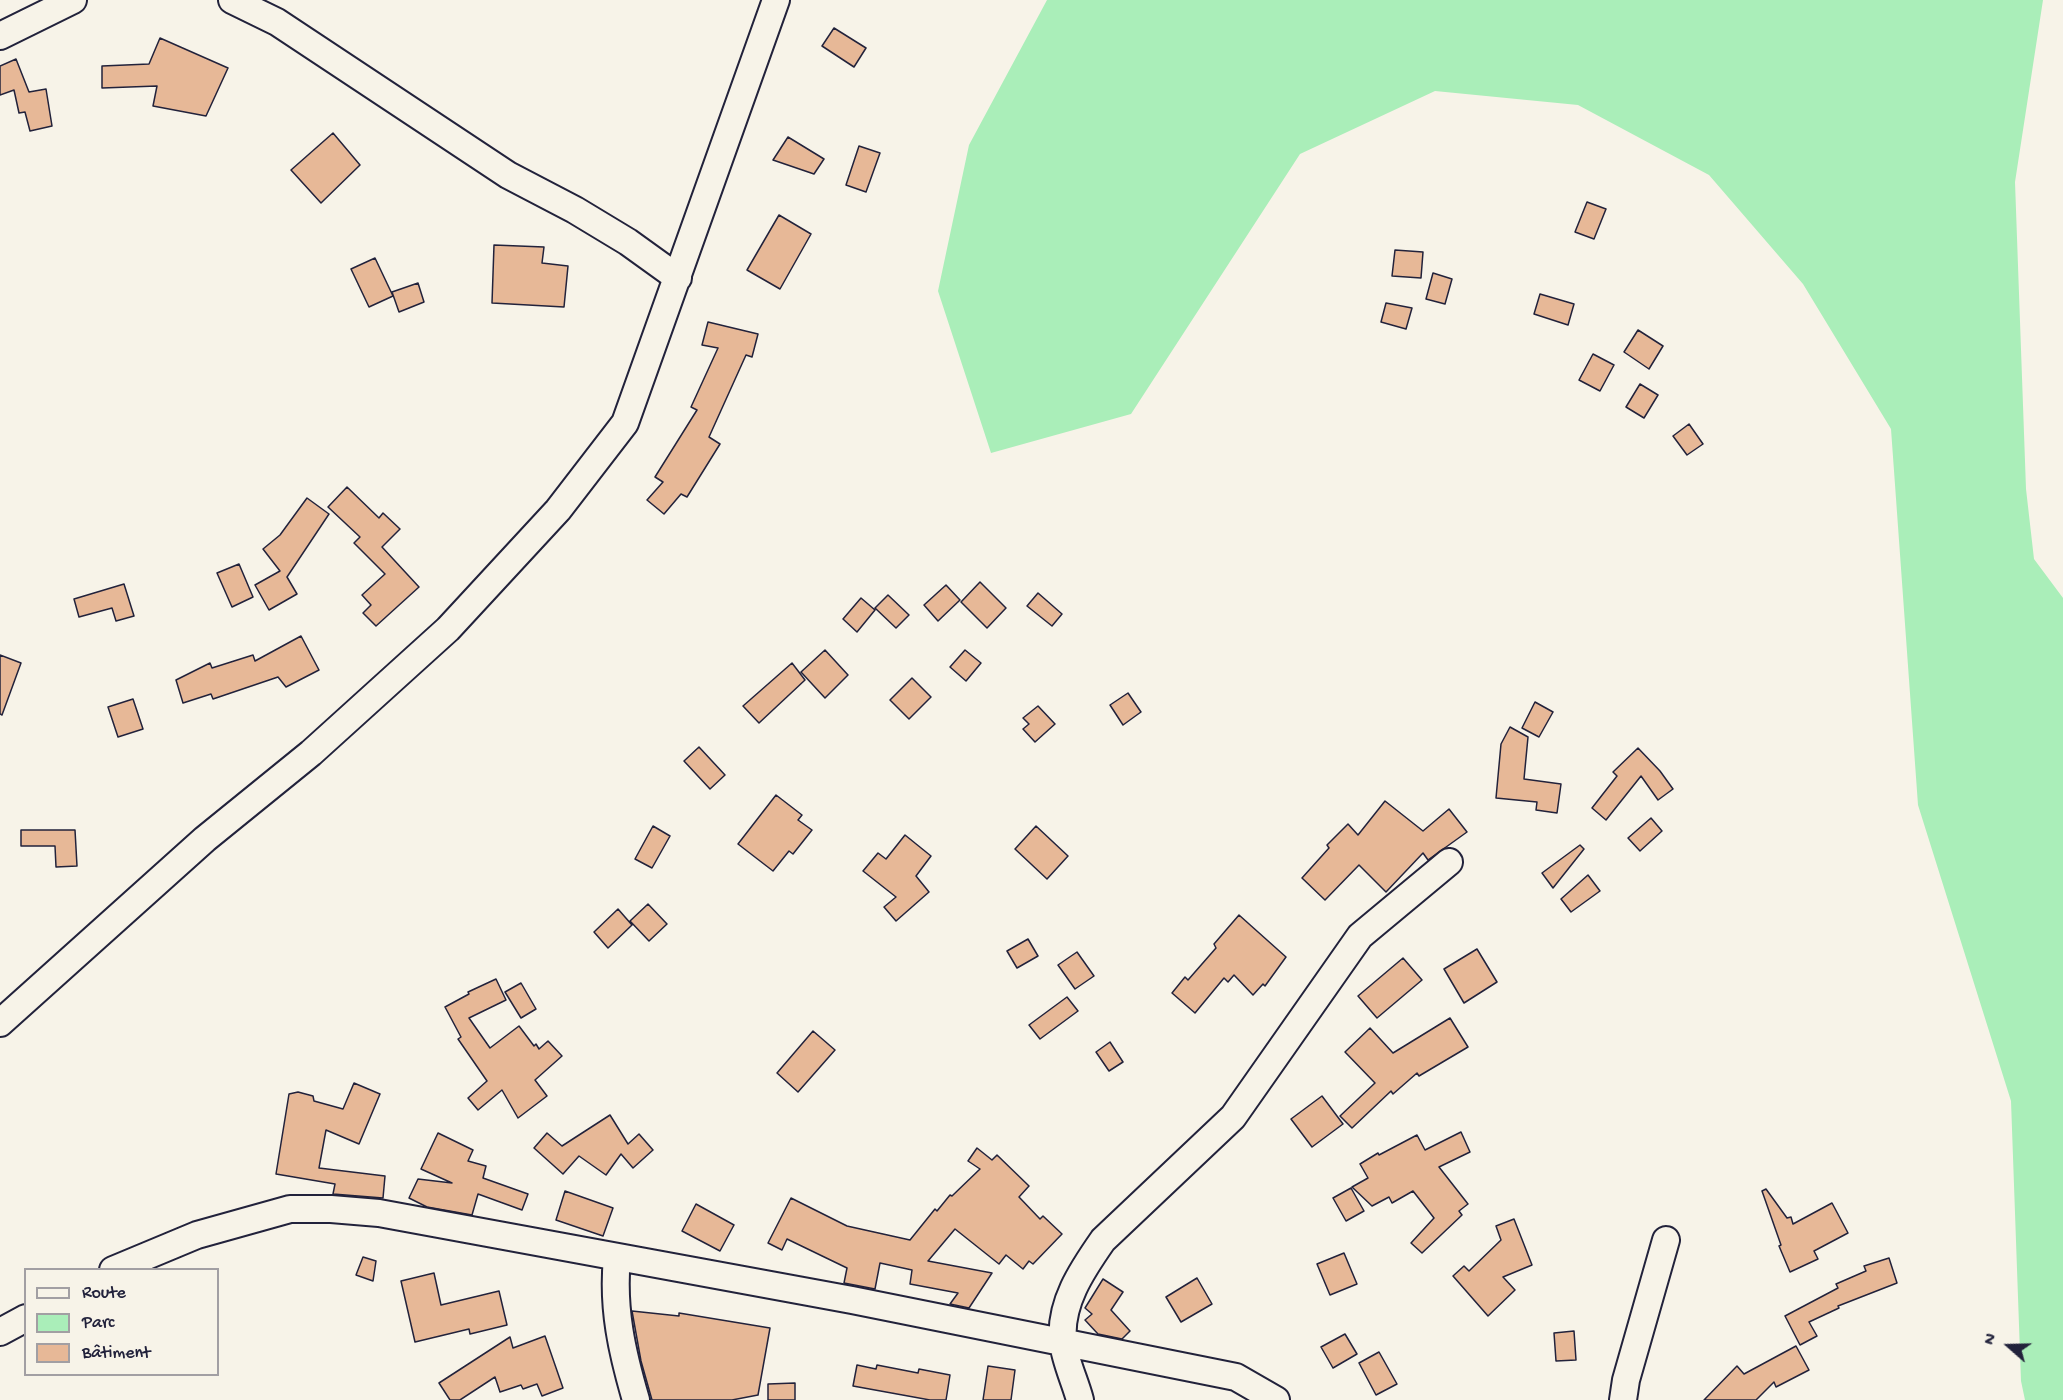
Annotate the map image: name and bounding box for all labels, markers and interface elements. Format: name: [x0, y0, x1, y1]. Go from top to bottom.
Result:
legend: [24, 1268, 219, 1376]
text: Route: [82, 1283, 126, 1304]
text: Parc: [82, 1313, 114, 1334]
north arrow: [1979, 1316, 2039, 1376]
text: N: [1981, 1332, 2002, 1348]
text: Bâtiment: [82, 1343, 150, 1364]

